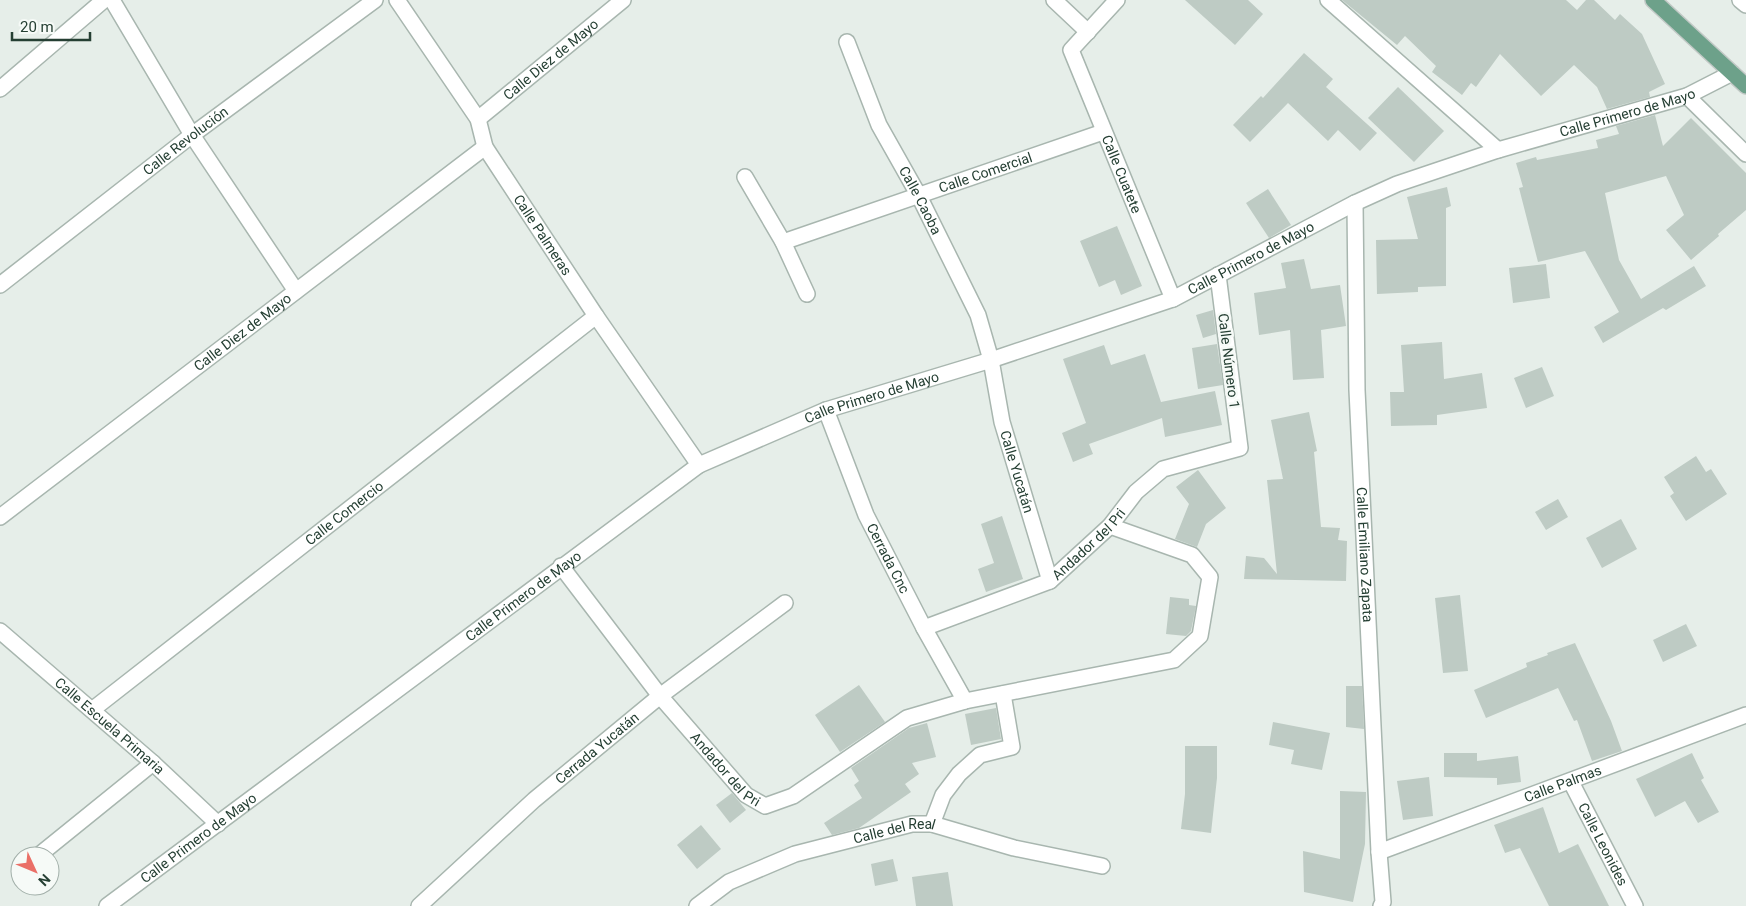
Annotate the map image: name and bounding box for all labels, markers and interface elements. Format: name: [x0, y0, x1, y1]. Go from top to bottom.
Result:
scale bar: [12, 10, 90, 42]
street label: Calle Diez de Mayo: [500, 16, 601, 103]
text: 20 m: [20, 18, 54, 36]
street label: Calle Primero de Mayo: [1558, 85, 1698, 140]
street label: Calle Revolución: [140, 103, 231, 178]
street label: Calle Cuatete: [1099, 133, 1145, 215]
street label: Calle Comercial: [937, 149, 1034, 196]
street label: Calle Caoba: [896, 163, 945, 237]
street label: Calle Palmeras: [510, 192, 575, 278]
street label: Calle Primero de Mayo: [1185, 218, 1317, 298]
street label: Calle Diez de Mayo: [191, 290, 294, 374]
street label: Calle Número 1: [1215, 312, 1243, 410]
street label: Calle Primero de Mayo: [802, 368, 941, 426]
street label: Calle Yucatán: [997, 429, 1037, 515]
street label: Calle Comercio: [302, 477, 386, 548]
street label: Calle Emiliano Zapata: [1354, 487, 1376, 623]
street label: Andador del Pri: [1049, 505, 1129, 583]
street label: Cerrada Cnc: [864, 521, 913, 596]
street label: Calle Primero de Mayo: [462, 548, 584, 644]
street label: Calle Escuela Primaria: [52, 674, 168, 777]
street label: Cerrada Yucatán: [552, 709, 642, 787]
street label: Andador del Pri: [687, 729, 763, 810]
street label: Calle Palmas: [1522, 762, 1604, 805]
street label: Calle Primero de Mayo: [137, 790, 260, 886]
street label: Calle Leonides: [1575, 800, 1631, 888]
street label: Calle del Real: [852, 816, 938, 847]
north arrow: [10, 846, 60, 896]
text: N: [35, 871, 54, 889]

